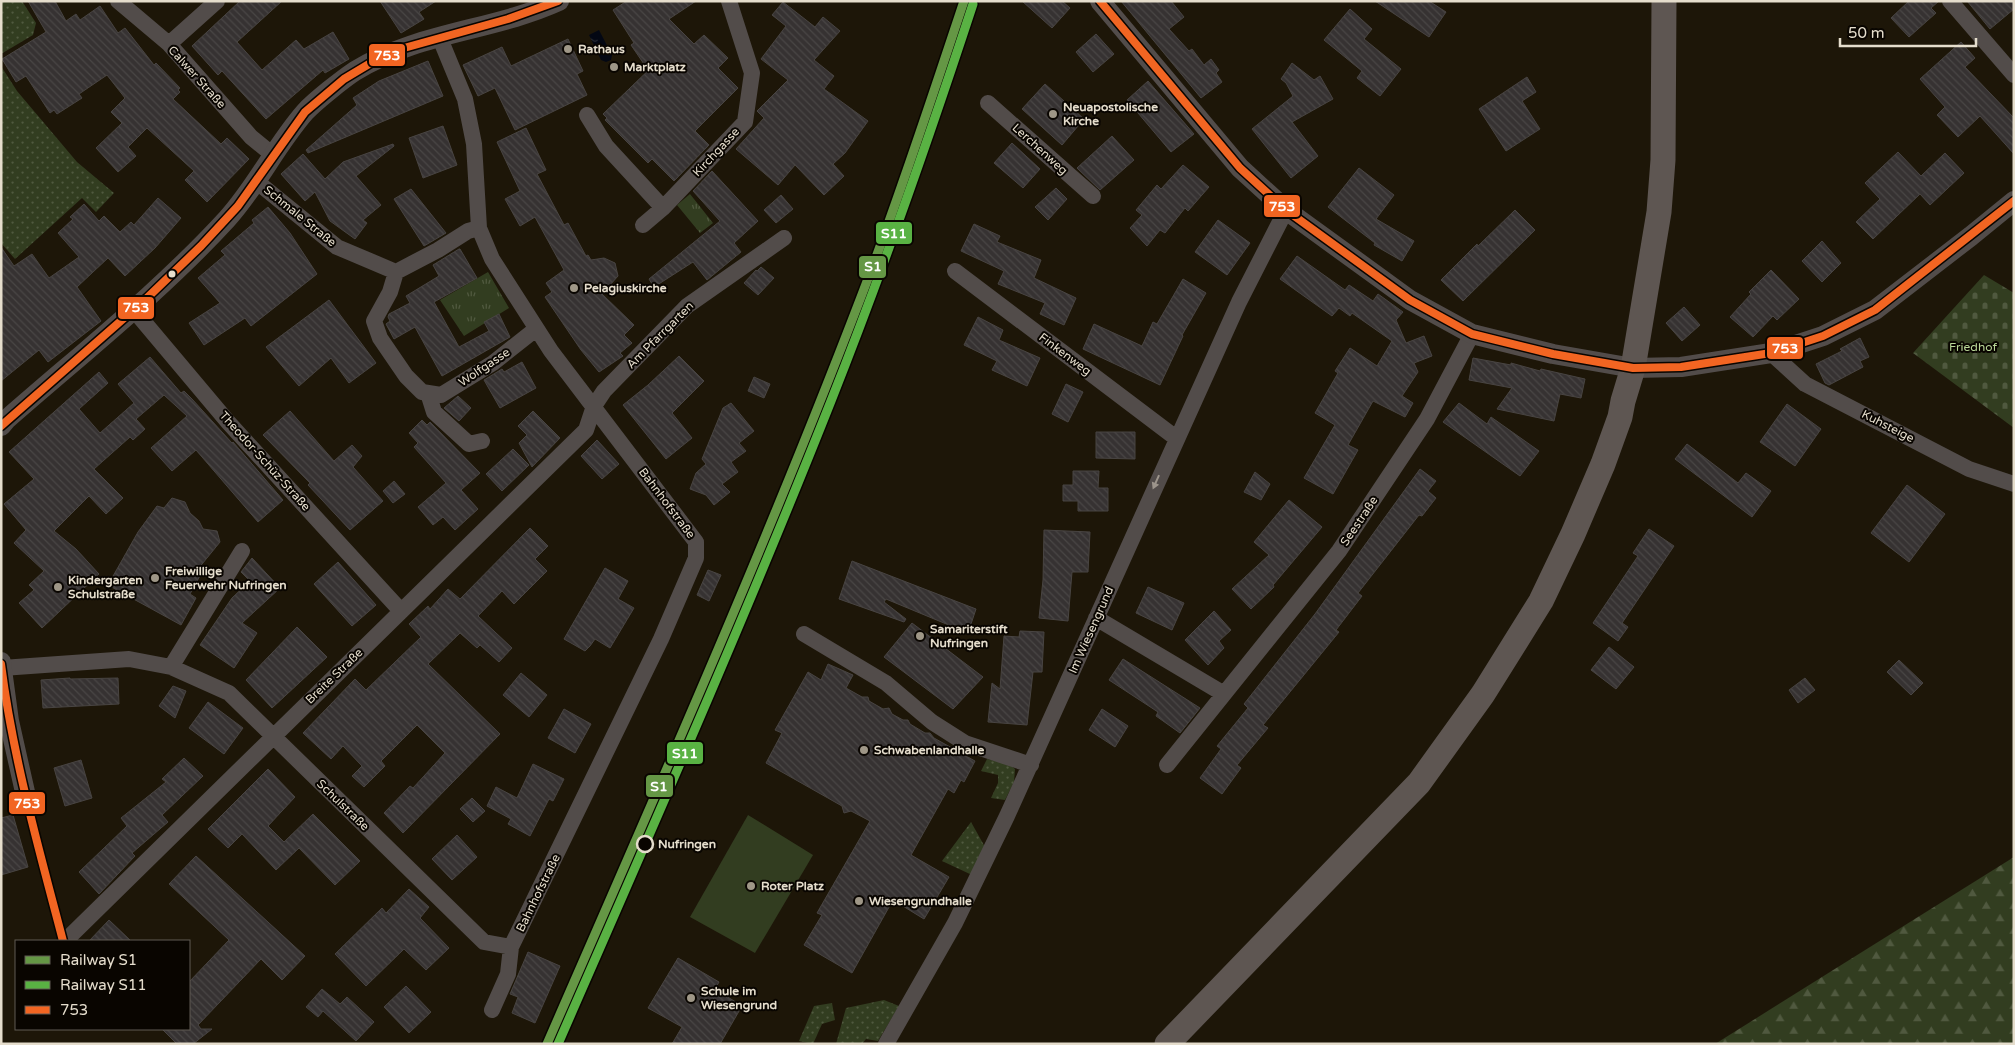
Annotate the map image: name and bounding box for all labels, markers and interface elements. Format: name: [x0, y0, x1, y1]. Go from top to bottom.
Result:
scale bar: [1840, 15, 1976, 47]
text: 50 m: [1848, 24, 1885, 42]
place label: Rathaus: [578, 42, 625, 56]
street label: Calwer Straße: [165, 43, 229, 111]
line badge: 753: [368, 43, 406, 67]
marker: Rathaus: [562, 43, 574, 55]
text: 753: [374, 47, 400, 64]
place label: Marktplatz: [624, 60, 686, 75]
marker: Marktplatz: [608, 61, 620, 73]
place label: Neuapostolische Kirche: [1063, 100, 1158, 128]
marker: Neuapostolische Kirche: [1047, 108, 1059, 120]
street label: Lerchenweg: [1009, 121, 1071, 177]
street label: Kirchgasse: [690, 124, 742, 179]
street label: Schmale Straße: [261, 183, 339, 250]
line badge: 753: [1263, 194, 1301, 218]
text: 753: [1269, 198, 1295, 215]
line badge: S11: [875, 221, 913, 245]
text: S11: [881, 225, 907, 242]
line badge: S1: [858, 255, 887, 279]
text: S1: [864, 258, 882, 275]
unlabelled marker: [167, 269, 177, 279]
place label: Pelagiuskirche: [584, 281, 667, 296]
marker: Pelagiuskirche: [568, 282, 580, 294]
line badge: 753: [117, 296, 155, 320]
text: 753: [123, 299, 149, 316]
street label: Am Pfarrgarten: [624, 299, 696, 371]
street label: Finkenweg: [1036, 330, 1094, 378]
line badge: 753: [1766, 336, 1804, 360]
text: 753: [1772, 340, 1798, 357]
park label: Friedhof: [1949, 340, 1997, 354]
street label: Wolfgasse: [456, 345, 512, 389]
street label: Kuhsteige: [1859, 407, 1917, 445]
street label: Theodor-Schüz-Straße: [217, 408, 313, 514]
street label: Bahnhofstraße: [636, 465, 698, 541]
one-way arrow: [1152, 475, 1160, 489]
street label: Seestraße: [1337, 493, 1381, 548]
place label: Freiwillige Feuerwehr Nufringen: [165, 564, 286, 593]
marker: Freiwillige Feuerwehr Nufringen: [149, 572, 161, 584]
place label: Kindergarten Schulstraße: [68, 573, 143, 601]
marker: Kindergarten Schulstraße: [52, 581, 64, 593]
street label: Im Wiesengrund: [1066, 584, 1116, 676]
place label: Samariterstift Nufringen: [930, 622, 1008, 651]
marker: Samariterstift Nufringen: [914, 630, 926, 642]
street label: Breite Straße: [303, 645, 366, 707]
line badge: S11: [666, 741, 704, 765]
place label: Schwabenlandhalle: [874, 743, 984, 757]
marker: Schwabenlandhalle: [858, 744, 870, 756]
text: S11: [672, 745, 698, 762]
line badge: S1: [645, 774, 674, 798]
street label: Schulstraße: [314, 777, 372, 833]
text: S1: [650, 778, 668, 795]
line badge: 753: [8, 791, 46, 815]
text: 753: [14, 795, 40, 812]
marker: Nufringen: [636, 835, 654, 853]
place label: Nufringen: [658, 837, 716, 852]
street label: Bahnhofstraße: [513, 852, 563, 934]
place label: Roter Platz: [761, 879, 824, 893]
marker: Roter Platz: [745, 880, 757, 892]
place label: Wiesengrundhalle: [869, 894, 972, 909]
marker: Wiesengrundhalle: [853, 895, 865, 907]
legend: [15, 940, 190, 1030]
text: Railway S1: [60, 951, 137, 969]
text: Railway S11: [60, 976, 147, 994]
place label: Schule im Wiesengrund: [701, 984, 777, 1013]
marker: Schule im Wiesengrund: [685, 992, 697, 1004]
text: 753: [60, 1001, 88, 1019]

